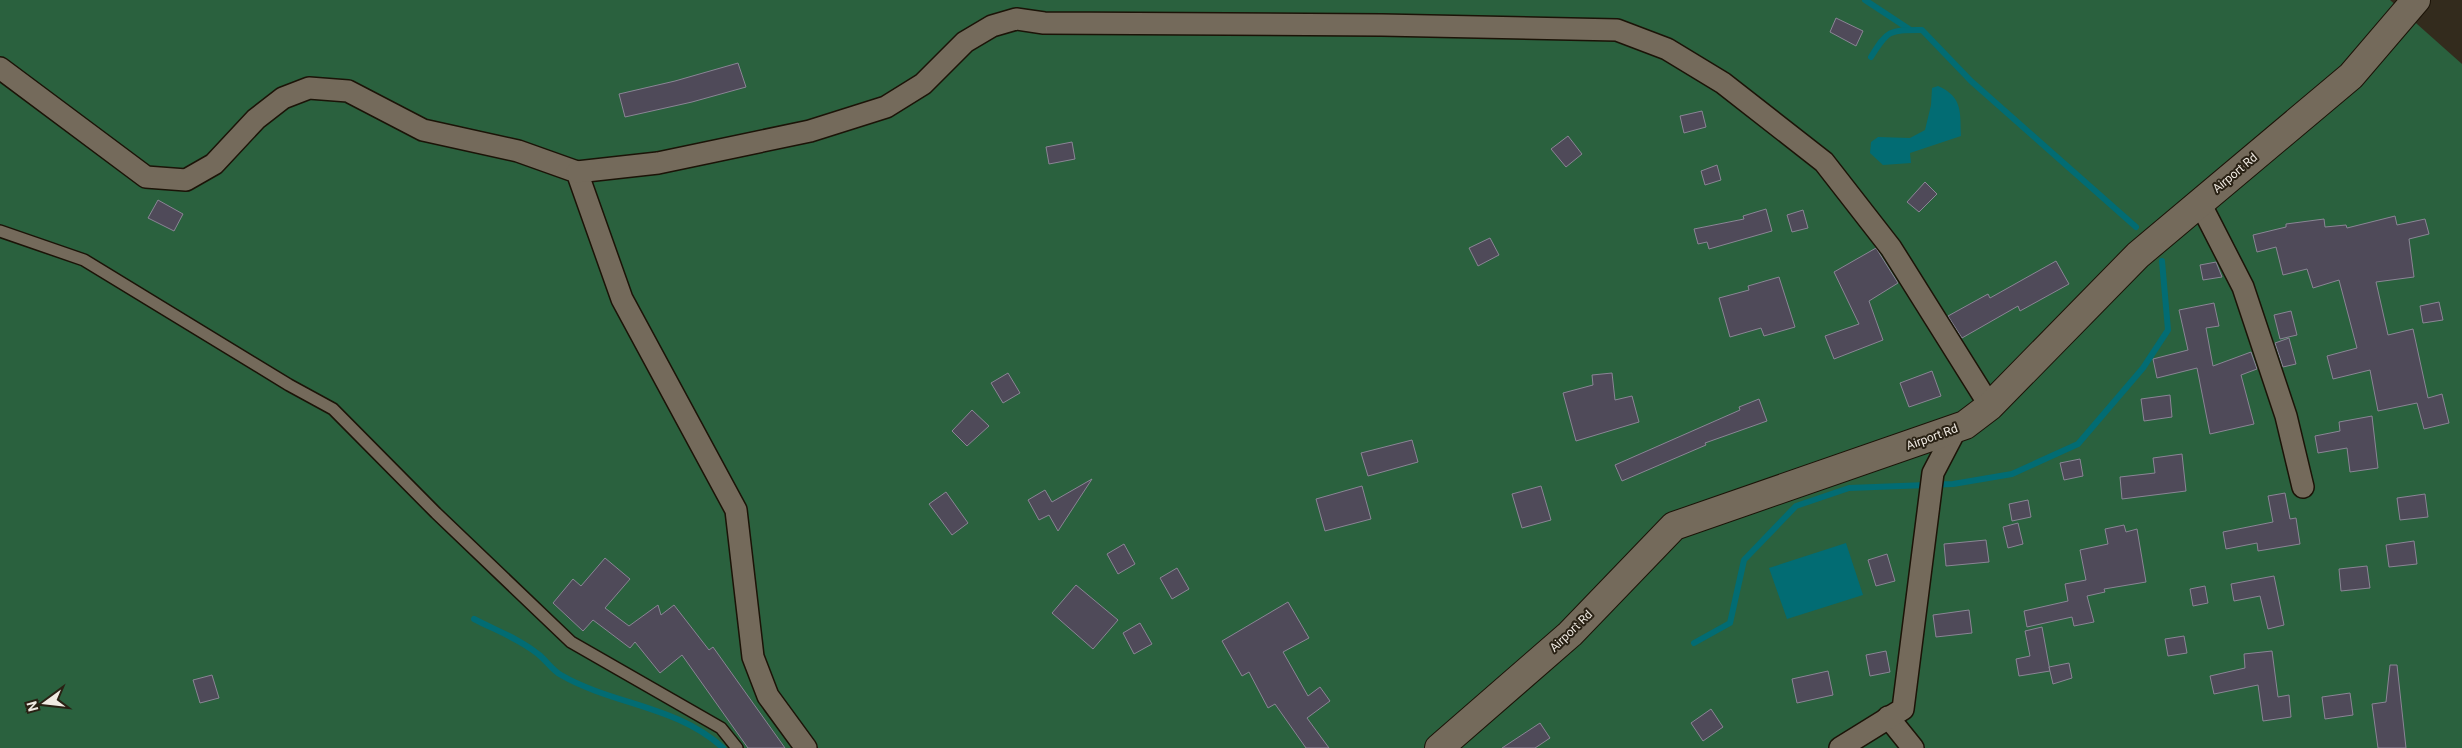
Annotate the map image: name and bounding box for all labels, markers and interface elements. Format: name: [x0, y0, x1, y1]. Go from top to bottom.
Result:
street label: Airport Rd: [2210, 150, 2260, 196]
street label: Airport Rd: [1904, 421, 1960, 453]
street label: Airport Rd: [1547, 607, 1595, 655]
north arrow: [20, 678, 70, 728]
text: N: [23, 700, 41, 713]

